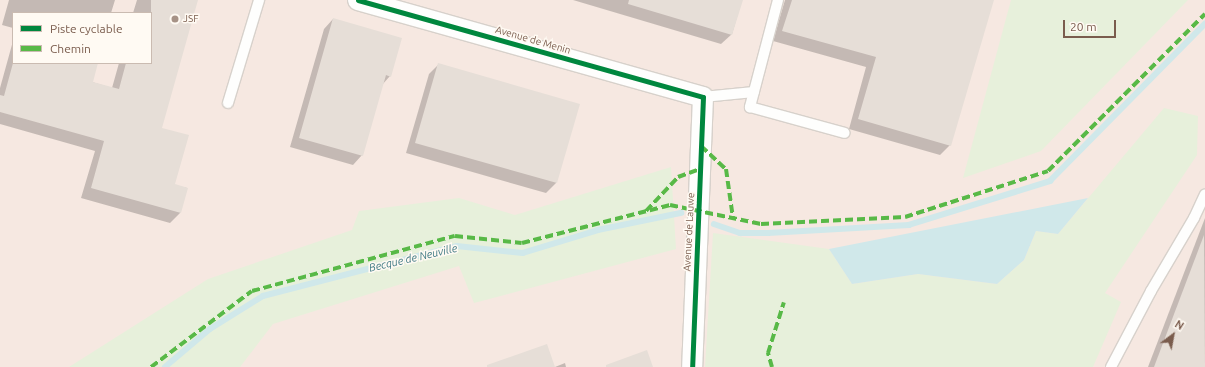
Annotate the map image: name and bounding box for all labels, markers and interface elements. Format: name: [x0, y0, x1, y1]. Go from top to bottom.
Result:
legend: [12, 12, 152, 64]
scale bar: [1065, 12, 1118, 38]
place label: JSF: [183, 13, 198, 25]
marker: JSF: [170, 14, 180, 24]
text: 20 m: [1070, 20, 1097, 33]
text: Piste cyclable: [50, 22, 123, 35]
street label: Avenue de Menin: [494, 24, 572, 56]
text: Chemin: [50, 42, 91, 55]
street label: Avenue de Lauwe: [681, 192, 697, 272]
water label: Becque de Neuville: [367, 241, 459, 275]
north arrow: [1153, 315, 1193, 355]
text: N: [1173, 318, 1186, 332]

